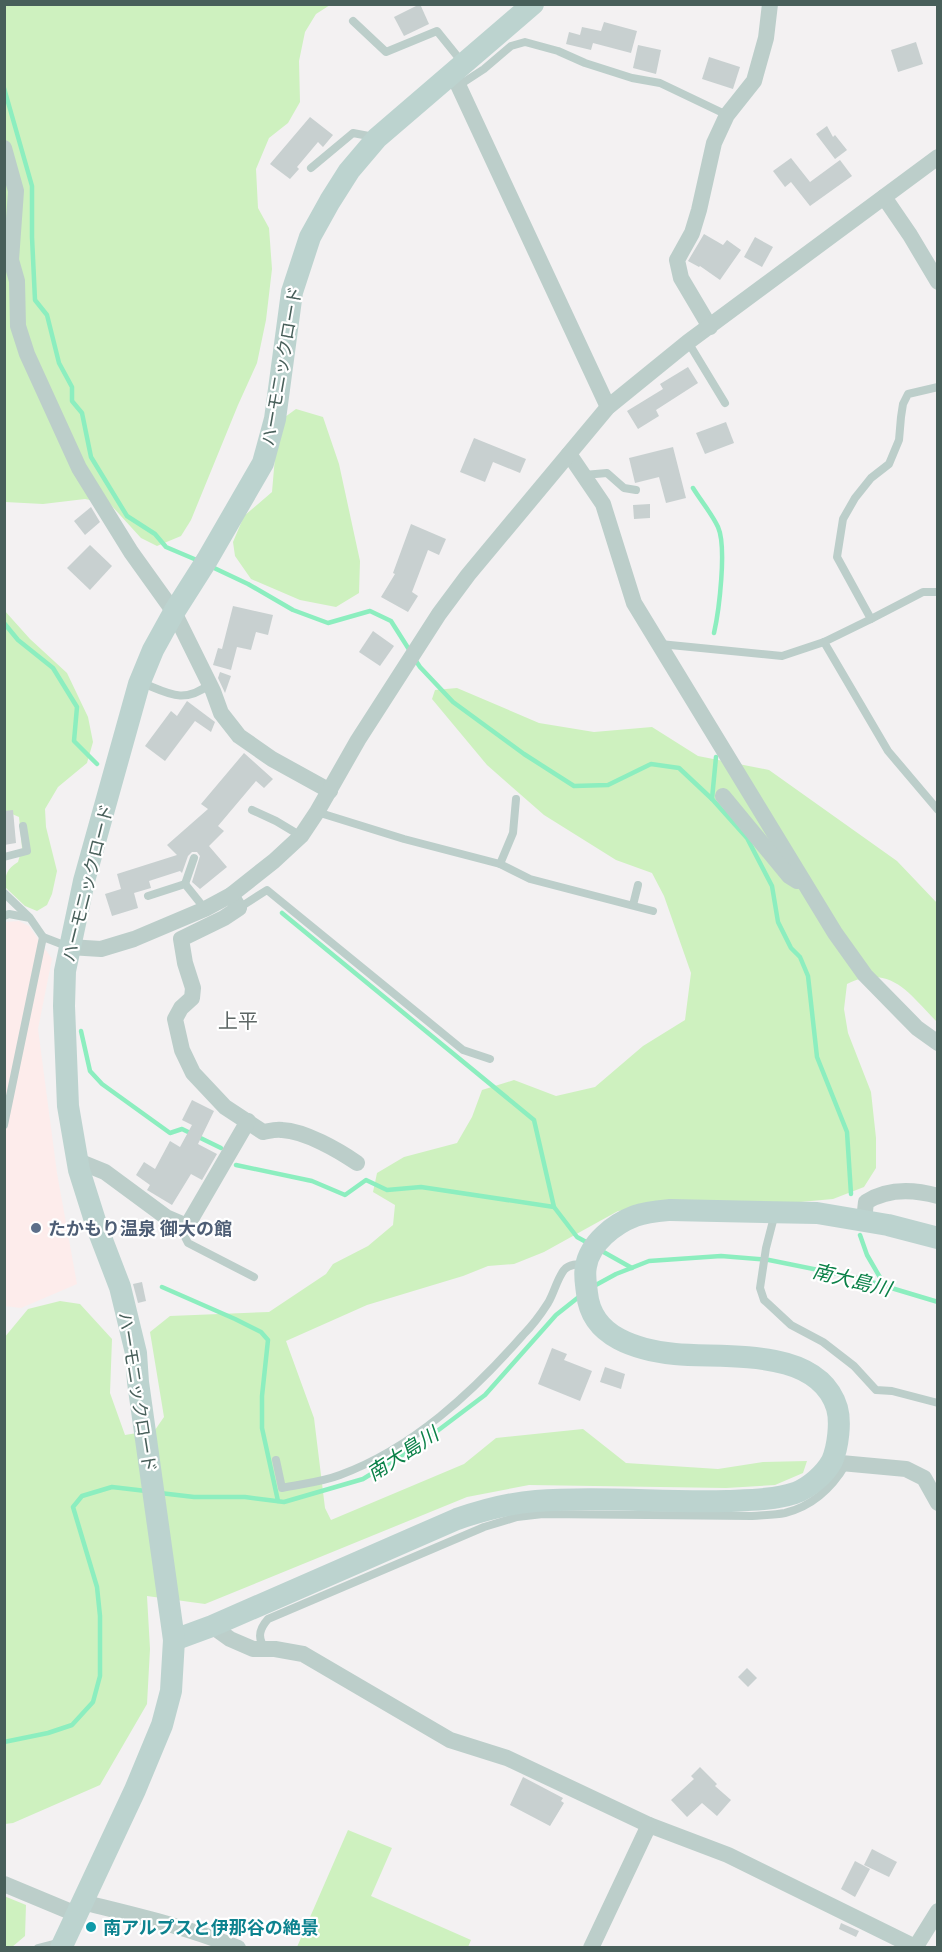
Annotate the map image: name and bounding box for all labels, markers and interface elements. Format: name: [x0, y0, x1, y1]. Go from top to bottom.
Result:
street label: ハーモニックロード: [256, 284, 306, 448]
street label: ハーモニックロード: [57, 802, 117, 964]
district label: 上平: [218, 1008, 258, 1032]
place label: たかもり温泉 御大の館: [48, 1217, 232, 1239]
marker: たかもり温泉 御大の館: [29, 1221, 43, 1235]
water label: 南大島川: [810, 1258, 896, 1301]
street label: ハーモニックロード: [114, 1310, 162, 1474]
water label: 南大島川: [362, 1420, 444, 1485]
place label: 南アルプスと伊那谷の絶景: [103, 1916, 319, 1938]
marker: 南アルプスと伊那谷の絶景: [84, 1920, 98, 1934]

